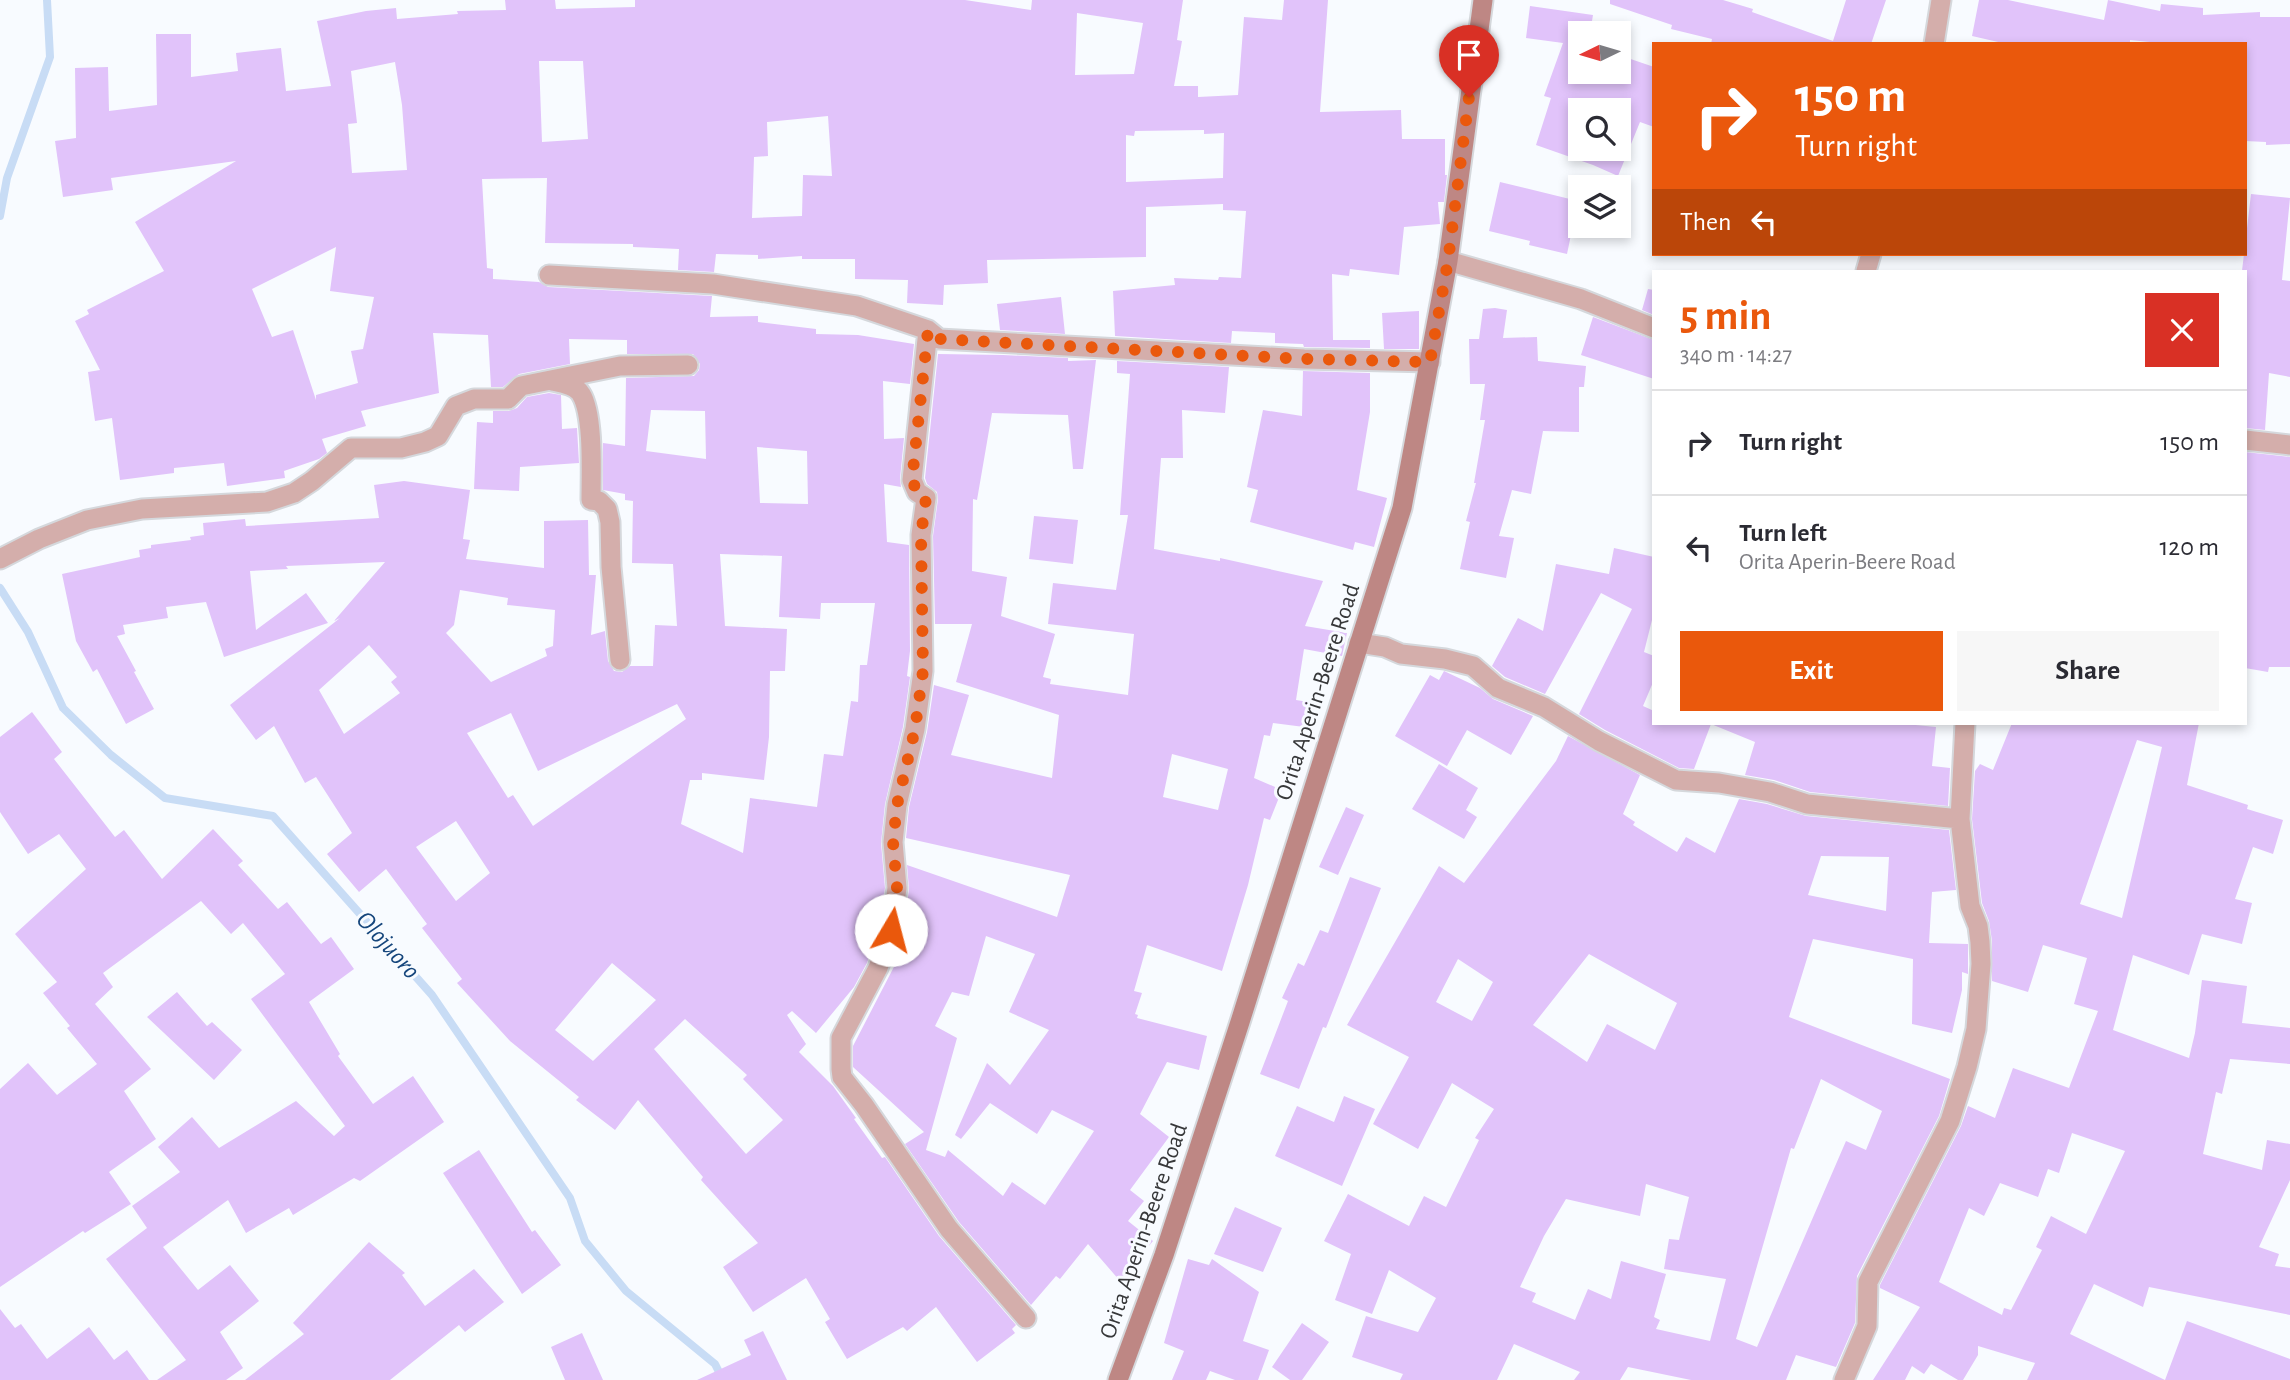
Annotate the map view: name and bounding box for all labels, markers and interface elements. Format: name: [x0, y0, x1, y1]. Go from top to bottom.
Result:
north arrow: [1568, 21, 1631, 84]
map controls: [1568, 21, 1631, 238]
pin: [1439, 25, 1499, 97]
icon: arrive: [1450, 36, 1488, 74]
icon: right: [1680, 70, 1771, 161]
text: 150 m: [1795, 72, 1906, 121]
button: search: [1568, 98, 1631, 161]
text: Turn right: [1795, 130, 1917, 162]
button: layers: [1568, 175, 1631, 238]
icon: left: [1745, 203, 1783, 241]
text: Then: [1680, 209, 1731, 235]
button: close: [2145, 293, 2219, 367]
text: 5 min: [1680, 295, 1772, 337]
text: 340 m · 14:27: [1680, 344, 1792, 367]
icon: right: [1680, 424, 1718, 462]
text: Turn right: [1739, 429, 1842, 455]
text: 150 m: [2160, 429, 2219, 455]
text: Turn left: [1739, 520, 1827, 546]
icon: left: [1680, 529, 1718, 567]
text: 120 m: [2159, 534, 2219, 560]
text: Orita Aperin-Beere Road: [1739, 551, 1956, 574]
street label: Orita Aperin-Beere Road: [1272, 581, 1364, 803]
button: Exit: [1680, 631, 1943, 711]
button: Share: [1957, 631, 2219, 711]
position arrow: [854, 893, 928, 967]
water label: Olojuoro: [351, 906, 425, 984]
street label: Orita Aperin-Beere Road: [1096, 1120, 1192, 1342]

